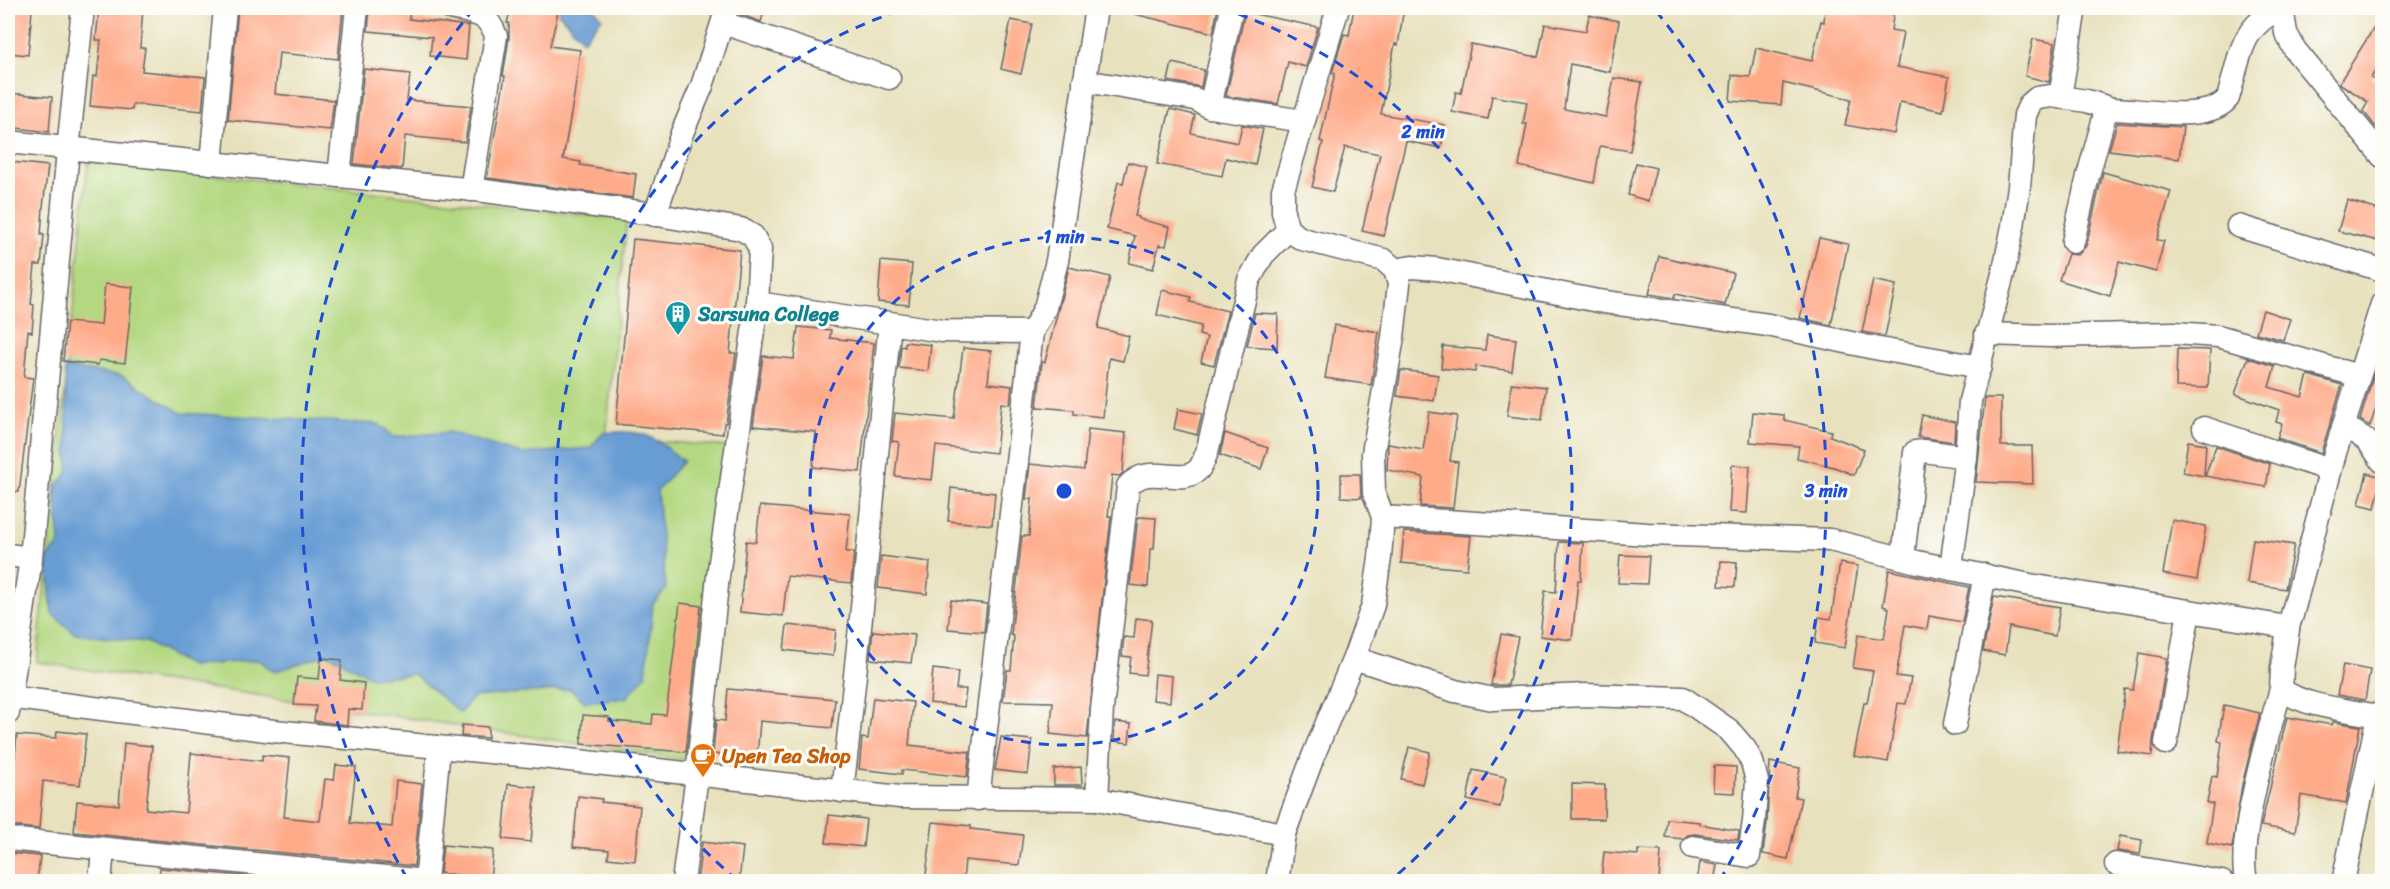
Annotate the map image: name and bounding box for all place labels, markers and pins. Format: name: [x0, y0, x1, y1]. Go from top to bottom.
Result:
place label: Sarsuna College: [697, 297, 839, 332]
building icon: Sarsuna College: [663, 299, 693, 337]
centre of rings: [1054, 481, 1074, 501]
place label: Upen Tea Shop: [722, 739, 851, 774]
cafe icon: Upen Tea Shop: [688, 741, 718, 779]

